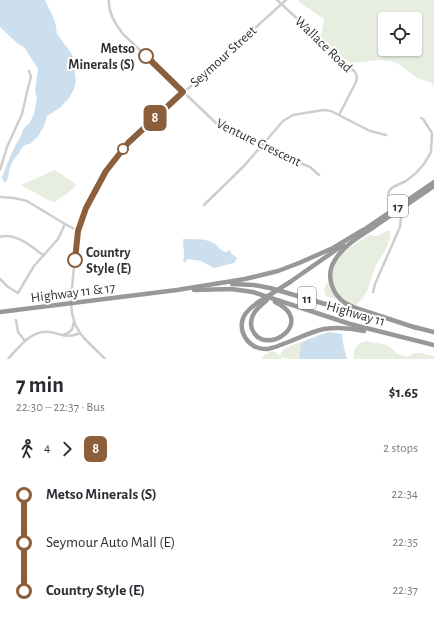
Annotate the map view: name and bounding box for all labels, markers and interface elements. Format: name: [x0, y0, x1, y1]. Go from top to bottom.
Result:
map controls: [378, 12, 422, 56]
button: locate: [378, 12, 422, 56]
street label: Wallace Road: [292, 14, 355, 75]
street label: Seymour Street: [188, 23, 260, 90]
place label: Metso Minerals (S): [68, 42, 135, 72]
marker: Metso Minerals (S): [138, 48, 154, 64]
line badge: 8: [142, 105, 168, 131]
text: 8: [152, 111, 158, 125]
street label: Venture Crescent: [214, 116, 304, 170]
unlabelled marker: [117, 143, 129, 155]
road number: 17: [388, 195, 408, 217]
place label: Country Style (E): [86, 246, 132, 276]
marker: Country Style (E): [67, 252, 83, 268]
street label: Highway 11 & 17: [30, 281, 116, 305]
road number: 11: [298, 287, 316, 309]
street label: Highway 11: [325, 299, 387, 329]
text: 7 min: [16, 374, 64, 396]
text: $1.65: [389, 385, 418, 400]
text: 22:30 – 22:37 · Bus: [16, 401, 105, 414]
icon: walk: [16, 438, 38, 460]
icon: forward: [56, 438, 78, 460]
text: 4: [44, 442, 50, 455]
text: 8: [92, 442, 99, 456]
text: 2 stops: [383, 442, 418, 455]
text: Metso Minerals (S): [46, 487, 157, 502]
text: 22:34: [392, 488, 418, 501]
text: Seymour Auto Mall (E): [46, 535, 175, 550]
text: 22:35: [392, 536, 418, 549]
text: Country Style (E): [46, 583, 145, 598]
text: 22:37: [392, 584, 418, 597]

